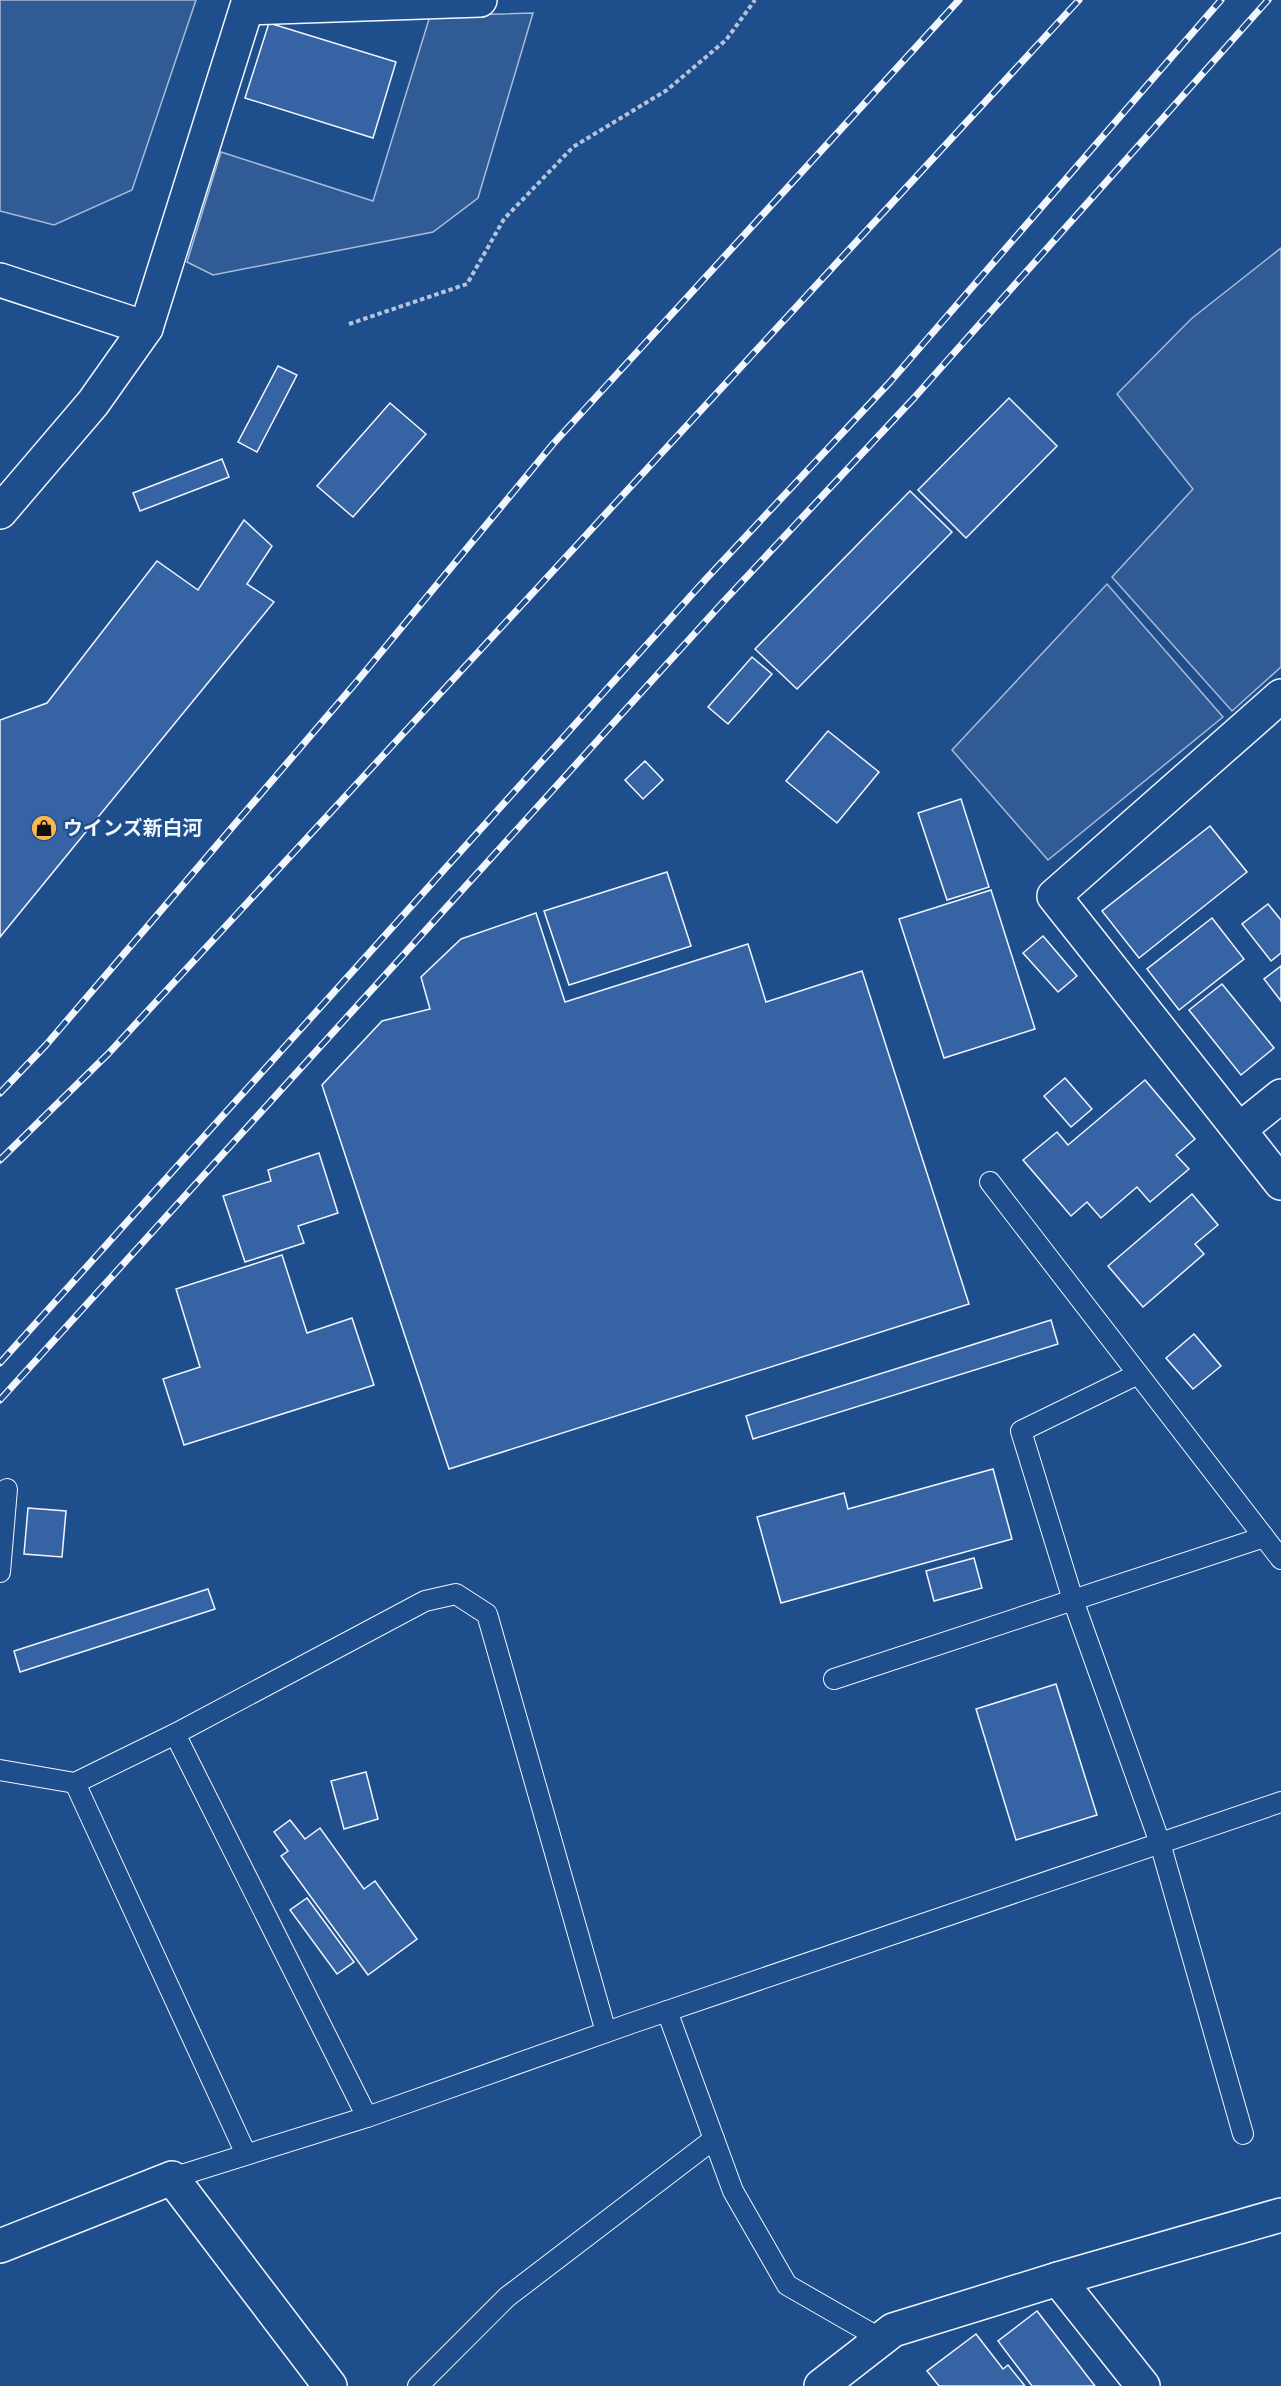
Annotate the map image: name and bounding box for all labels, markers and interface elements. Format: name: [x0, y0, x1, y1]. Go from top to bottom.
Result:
shop icon: ウインズ新白河: [29, 813, 59, 843]
place label: ウインズ新白河: [63, 816, 203, 840]

